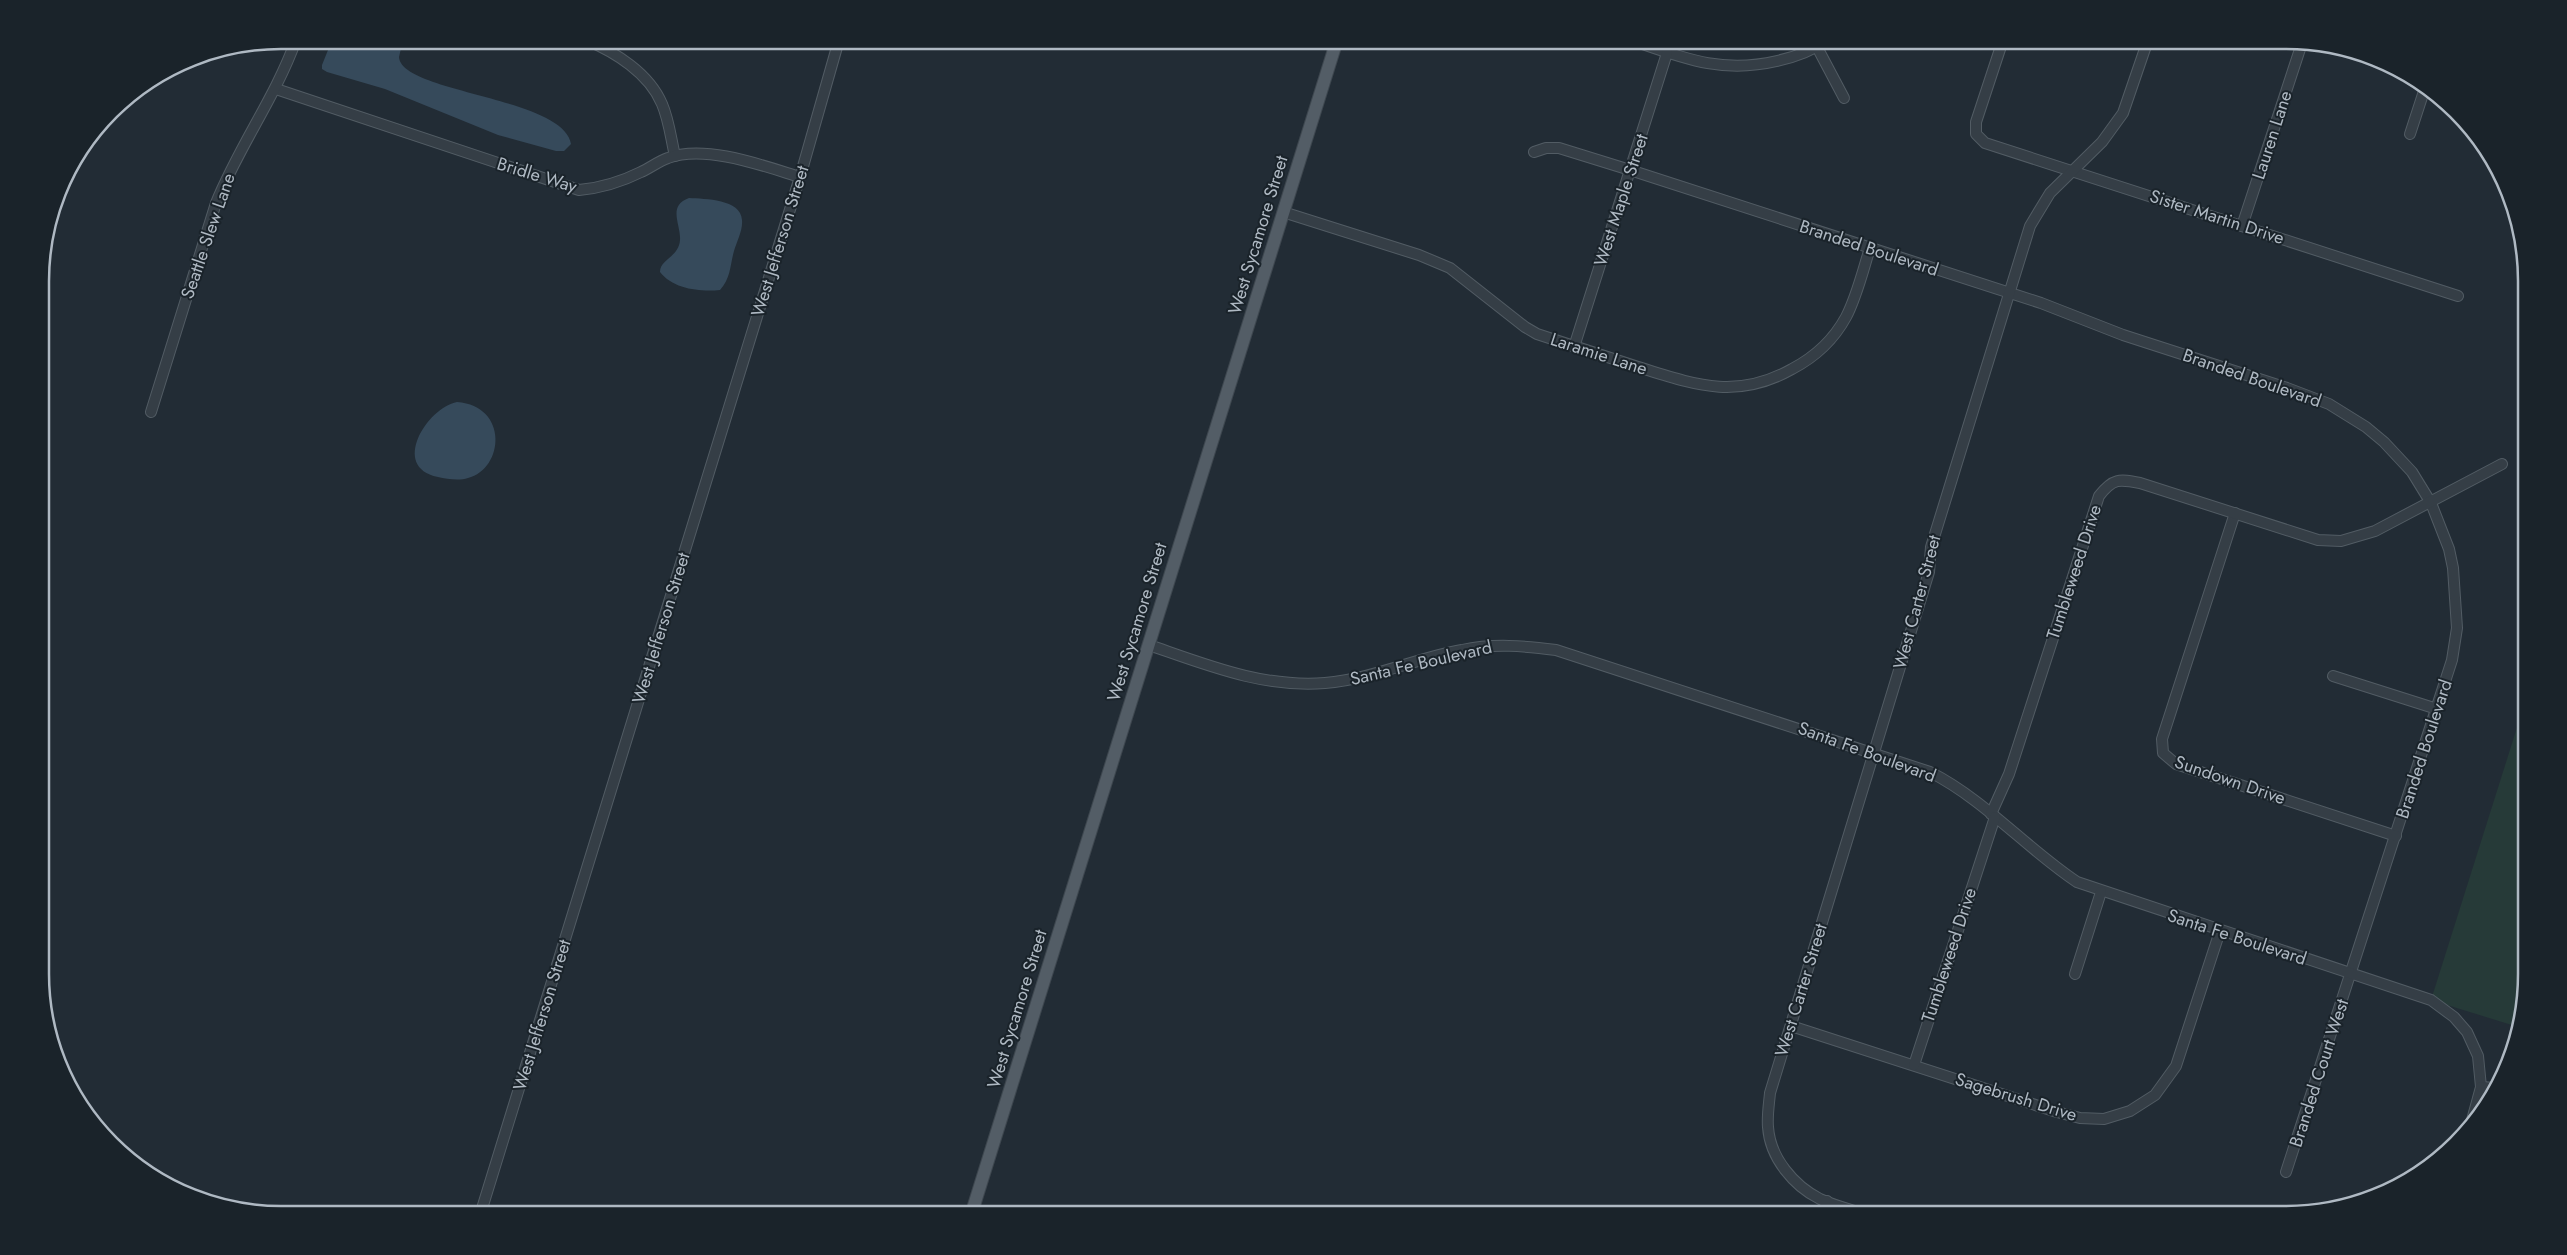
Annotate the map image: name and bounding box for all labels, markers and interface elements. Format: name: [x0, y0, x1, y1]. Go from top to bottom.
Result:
street label: Lauren Lane: [2245, 87, 2299, 183]
street label: West Maple Street: [1587, 130, 1655, 270]
street label: Bridle Way: [494, 151, 580, 200]
street label: West Sycamore Street: [1221, 152, 1295, 318]
street label: West Jefferson Street: [745, 162, 816, 320]
street label: Seattle Slew Lane: [174, 170, 242, 302]
street label: Sister Martin Drive: [2146, 183, 2288, 251]
street label: Branded Boulevard: [1796, 213, 1942, 283]
street label: Laramie Lane: [1547, 326, 1651, 382]
street label: Branded Boulevard: [2179, 342, 2325, 414]
street label: Tumbleweed Drive: [2040, 501, 2108, 643]
street label: West Carter Street: [1887, 531, 1948, 672]
street label: West Sycamore Street: [1100, 539, 1174, 705]
street label: West Jefferson Street: [626, 549, 697, 707]
street label: Santa Fe Boulevard: [1347, 634, 1495, 692]
street label: Branded Boulevard: [2389, 676, 2459, 822]
street label: Santa Fe Boulevard: [1794, 715, 1940, 789]
street label: Sundown Drive: [2171, 749, 2289, 811]
street label: Tumbleweed Drive: [1915, 884, 1983, 1026]
street label: Santa Fe Boulevard: [2164, 902, 2310, 972]
street label: West Carter Street: [1768, 920, 1834, 1060]
street label: West Sycamore Street: [980, 926, 1054, 1092]
street label: West Jefferson Street: [507, 936, 578, 1094]
street label: Branded Court West: [2283, 995, 2355, 1150]
street label: Sagebrush Drive: [1952, 1066, 2080, 1128]

